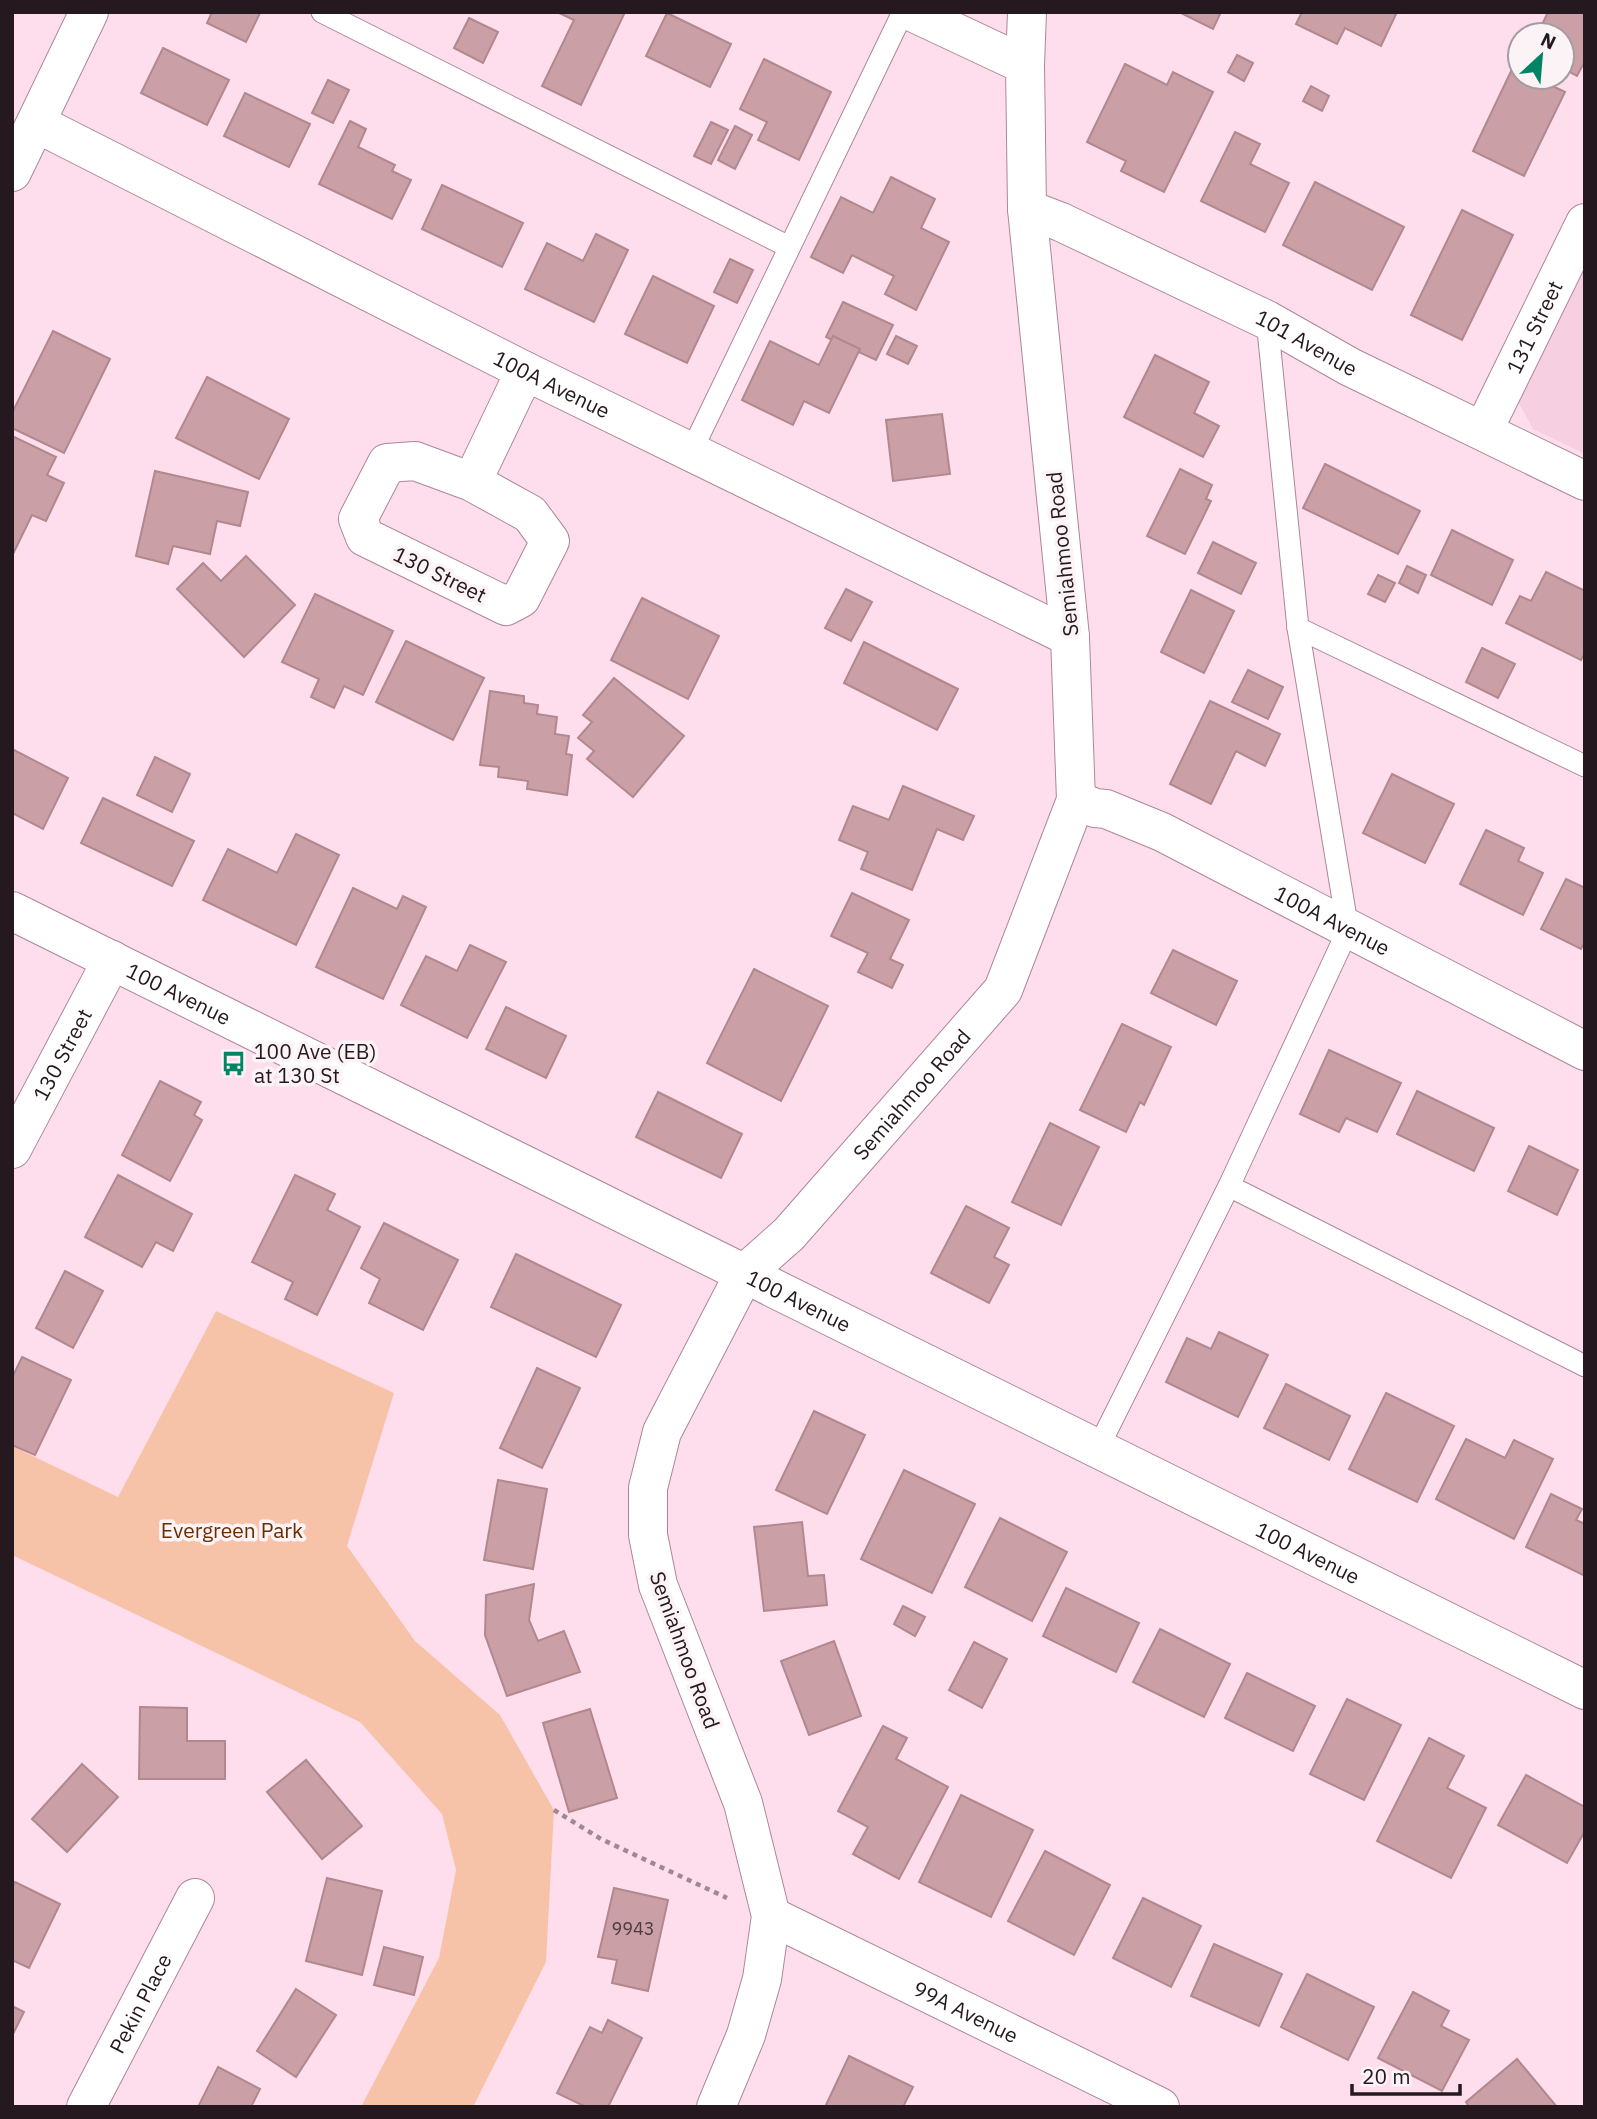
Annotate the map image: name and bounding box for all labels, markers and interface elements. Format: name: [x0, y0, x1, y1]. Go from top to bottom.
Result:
north arrow: [1506, 21, 1576, 91]
text: N: [1537, 27, 1560, 55]
street label: 131 Street: [1499, 276, 1569, 378]
street label: 101 Avenue: [1251, 303, 1362, 382]
street label: 100A Avenue: [489, 343, 615, 424]
street label: Semiahmoo Road: [1039, 470, 1085, 638]
street label: 130 Street: [389, 539, 491, 609]
street label: 100A Avenue: [1270, 879, 1395, 962]
street label: 100 Avenue: [122, 956, 236, 1031]
street label: 130 Street: [26, 1003, 98, 1105]
street label: Semiahmoo Road: [846, 1023, 977, 1166]
place label: 100 Ave (EB) at 130 St: [254, 1037, 376, 1089]
bus stop icon: 100 Ave (EB) at 130 St: [220, 1049, 248, 1077]
street label: 100 Avenue: [742, 1263, 856, 1338]
street label: 100 Avenue: [1251, 1515, 1365, 1590]
park label: Evergreen Park: [161, 1516, 303, 1544]
street label: Semiahmoo Road: [644, 1567, 726, 1733]
house number: 9943: [611, 1917, 655, 1940]
street label: Pekin Place: [103, 1949, 178, 2058]
street label: 99A Avenue: [909, 1974, 1023, 2049]
scale bar: [1352, 2052, 1460, 2096]
text: 20 m: [1362, 2062, 1411, 2090]

